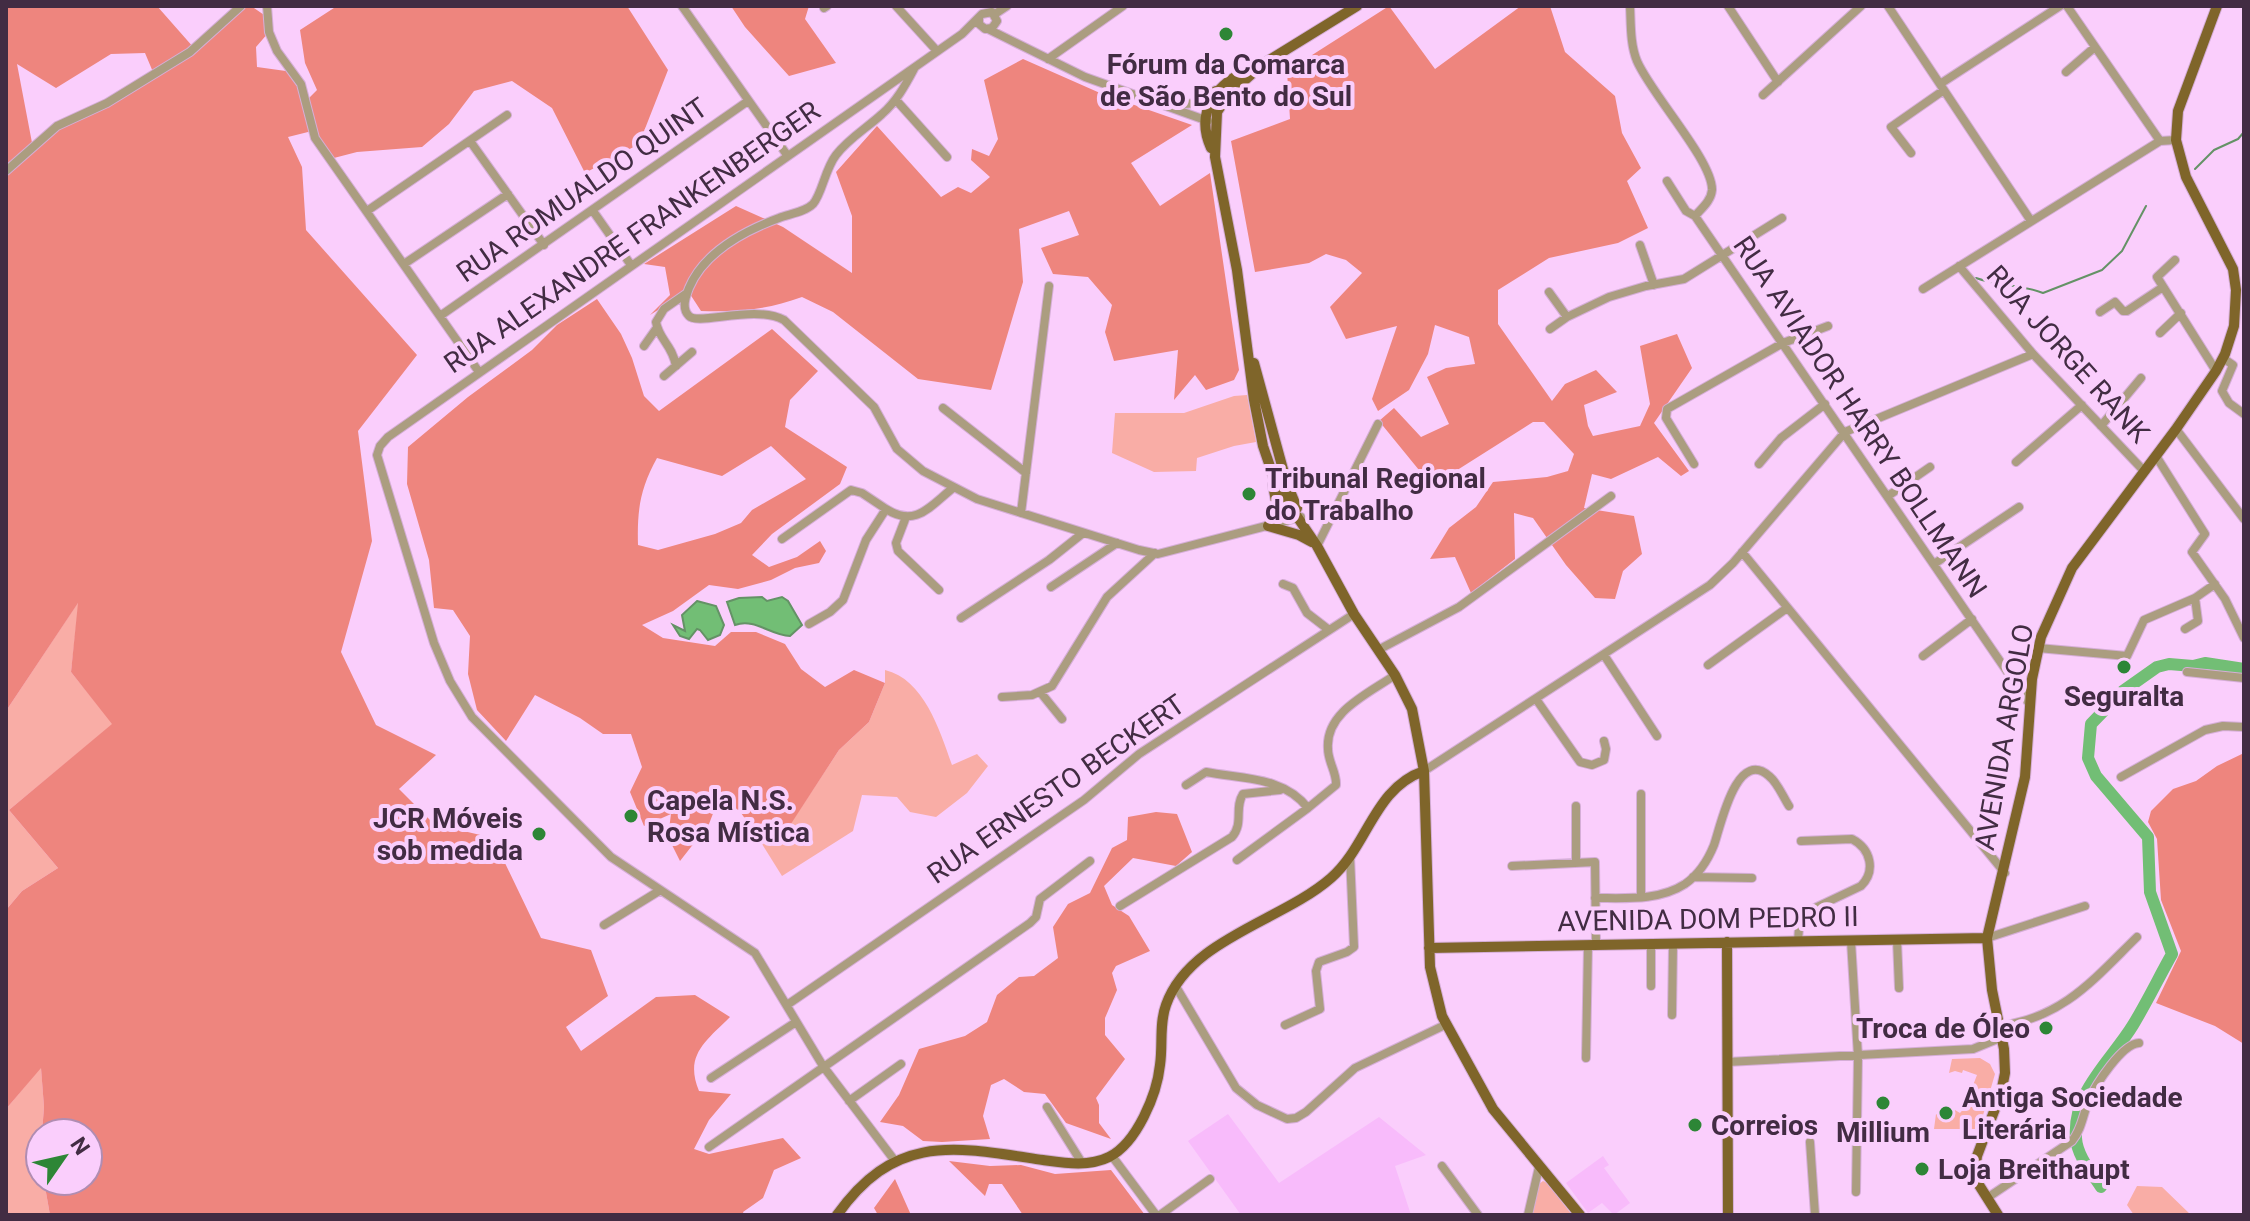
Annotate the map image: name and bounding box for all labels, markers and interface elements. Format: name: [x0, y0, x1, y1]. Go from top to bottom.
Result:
marker: Fórum da Comarca de São Bento do Sul: [1217, 25, 1235, 43]
place label: Fórum da Comarca de São Bento do Sul: [1100, 48, 1352, 113]
street label: RUA ROMUALDO QUINT: [450, 91, 714, 289]
street label: RUA ALEXANDRE FRANKENBERGER: [438, 94, 826, 380]
street label: RUA AVIADOR HARRY BOLLMANN: [1726, 230, 1994, 604]
street label: RUA JORGE RANK: [1980, 259, 2157, 450]
place label: Tribunal Regional do Trabalho: [1265, 462, 1486, 527]
marker: Tribunal Regional do Trabalho: [1240, 485, 1258, 503]
street label: AVENIDA ARGOLO: [1968, 621, 2040, 853]
marker: Seguralta: [2115, 658, 2133, 676]
place label: Seguralta: [2064, 680, 2184, 713]
street label: RUA ERNESTO BECKERT: [921, 687, 1191, 890]
place label: Capela N.S. Rosa Mística: [647, 784, 810, 849]
place label: JCR Móveis sob medida: [373, 802, 523, 867]
marker: Capela N.S. Rosa Mística: [622, 807, 640, 825]
marker: JCR Móveis sob medida: [530, 825, 548, 843]
street label: AVENIDA DOM PEDRO II: [1557, 900, 1859, 938]
place label: Troca de Óleo: [1856, 1012, 2030, 1045]
marker: Troca de Óleo: [2037, 1019, 2055, 1037]
place label: Antiga Sociedade Literária: [1962, 1081, 2183, 1146]
marker: Millium: [1874, 1094, 1892, 1112]
marker: Antiga Sociedade Literária: [1937, 1104, 1955, 1122]
place label: Correios: [1711, 1109, 1818, 1142]
marker: Correios: [1686, 1116, 1704, 1134]
place label: Millium: [1836, 1116, 1930, 1149]
north arrow: [24, 1117, 104, 1197]
text: N: [65, 1133, 95, 1160]
place label: Loja Breithaupt: [1938, 1153, 2130, 1186]
marker: Loja Breithaupt: [1913, 1160, 1931, 1178]

